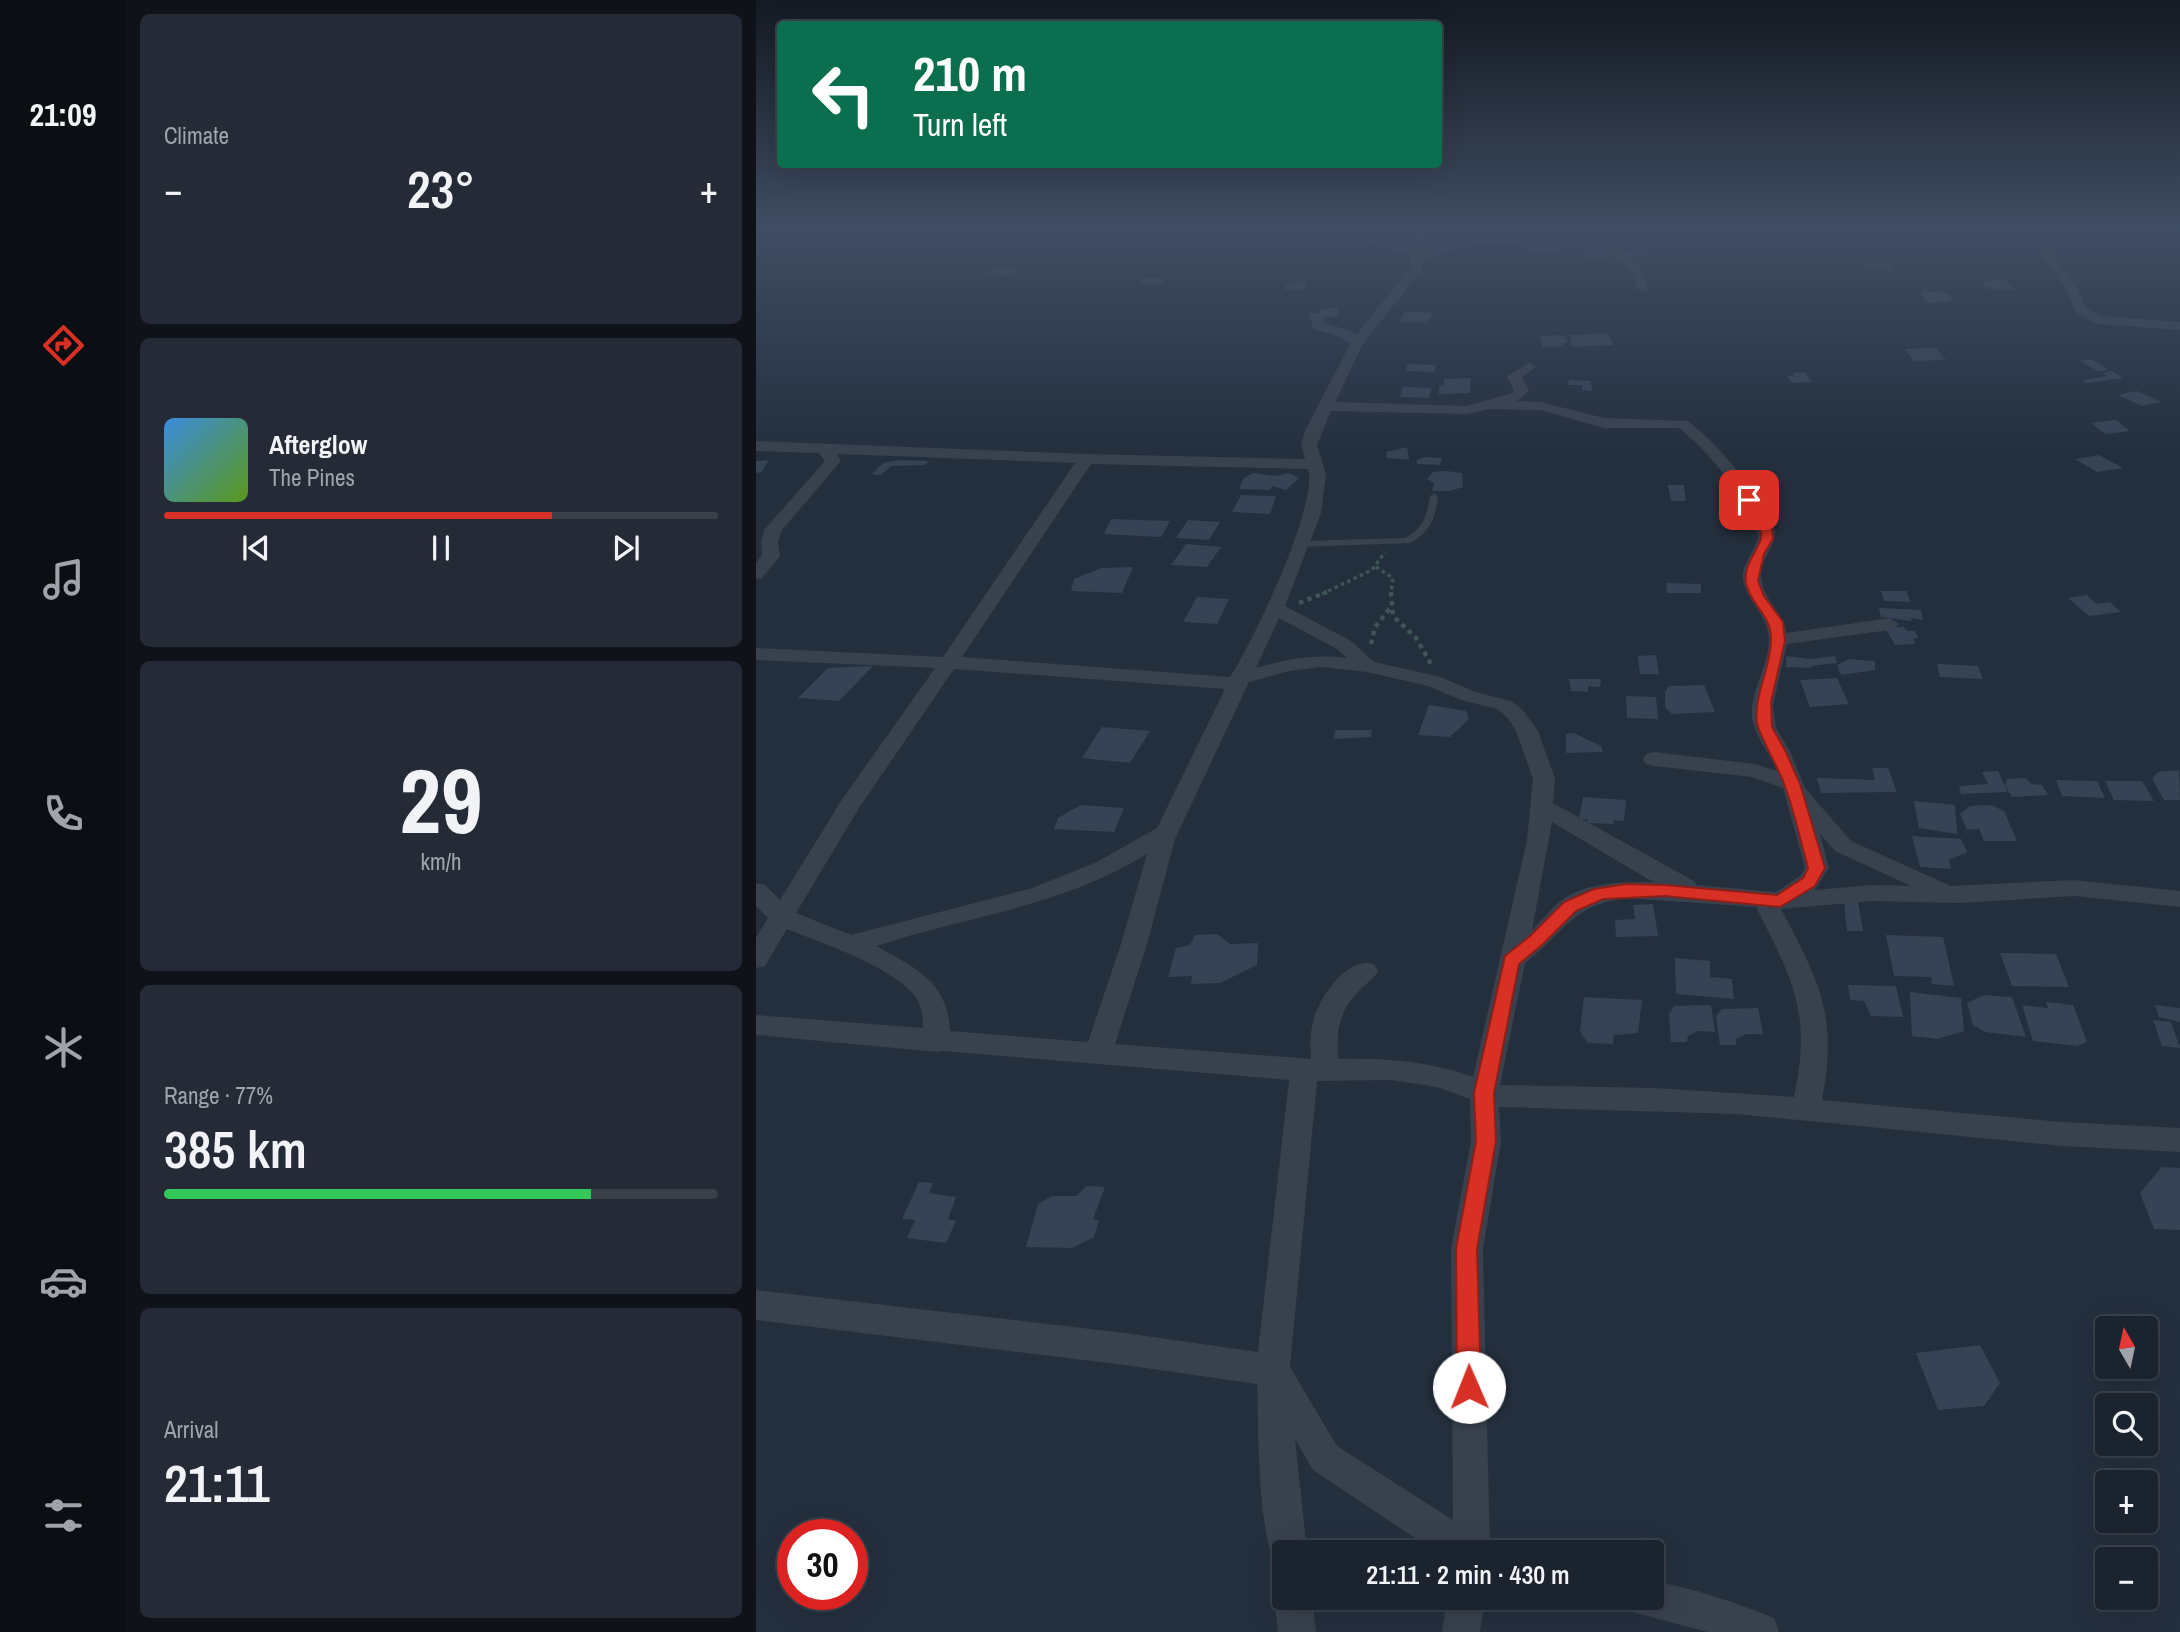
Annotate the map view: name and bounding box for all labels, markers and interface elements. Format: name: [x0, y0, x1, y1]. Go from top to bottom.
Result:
text: 210 m: [913, 40, 1027, 106]
icon: left: [798, 49, 889, 140]
text: 21:09: [29, 93, 97, 136]
text: Turn left: [913, 103, 1007, 146]
text: Climate: [164, 120, 229, 151]
text: 23°: [407, 154, 475, 224]
text: −: [164, 164, 182, 215]
text: +: [700, 164, 718, 215]
icon: directions: [39, 321, 88, 370]
text: Afterglow: [269, 427, 367, 462]
text: The Pines: [269, 462, 355, 493]
pin: [1719, 470, 1779, 530]
icon: arrive: [1730, 481, 1768, 519]
icon: previous: [237, 529, 275, 567]
icon: pause: [422, 529, 460, 567]
icon: next: [607, 529, 645, 567]
icon: music: [39, 555, 88, 604]
text: 29: [400, 739, 483, 861]
icon: phone: [39, 789, 88, 838]
text: km/h: [421, 846, 461, 877]
icon: climate: [39, 1023, 88, 1072]
text: Range · 77%: [164, 1080, 273, 1111]
text: 385 km: [164, 1114, 307, 1184]
icon: car: [39, 1257, 88, 1306]
north arrow: [2095, 1316, 2158, 1379]
map controls: [2095, 1316, 2158, 1610]
position arrow: [1432, 1350, 1506, 1424]
button: search: [2095, 1393, 2158, 1456]
text: Arrival: [164, 1414, 219, 1445]
text: 21:11: [164, 1448, 270, 1518]
button: +: [2095, 1470, 2158, 1533]
icon: filters: [39, 1491, 88, 1540]
speed limit sign: 30: [777, 1519, 868, 1610]
button: −: [2095, 1547, 2158, 1610]
text: 21:11 · 2 min · 430 m: [1366, 1557, 1570, 1592]

